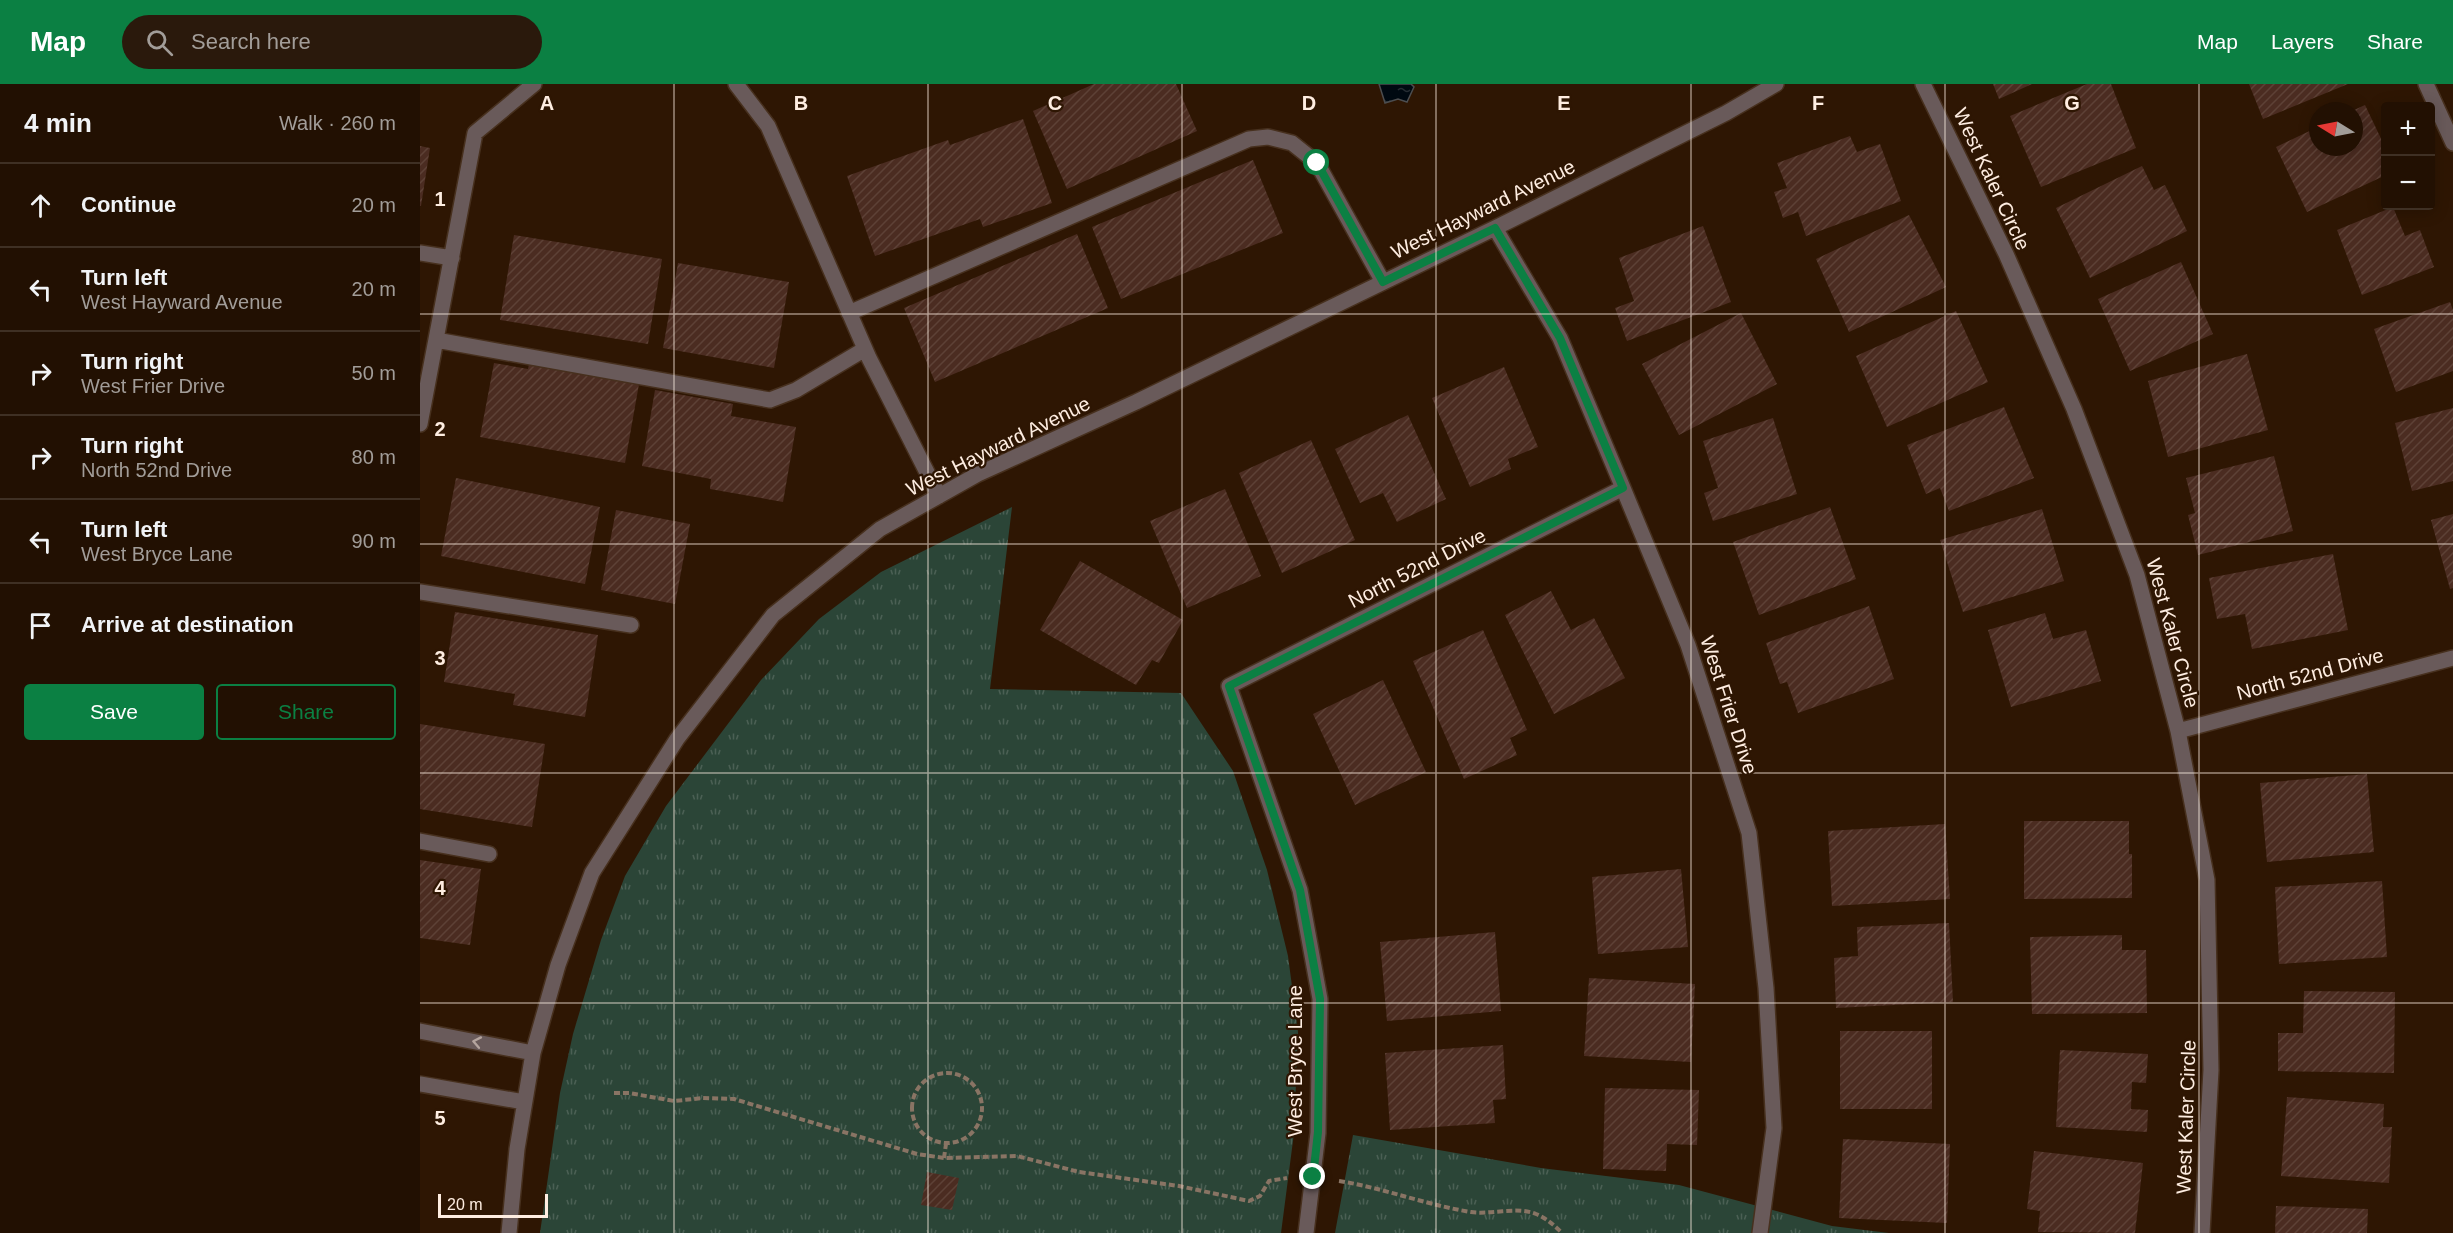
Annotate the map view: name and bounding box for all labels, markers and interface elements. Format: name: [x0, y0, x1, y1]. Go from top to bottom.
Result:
search box: [122, 15, 542, 69]
text: Map: [30, 26, 86, 57]
icon: search: [143, 26, 176, 59]
text: Search here: [191, 29, 311, 54]
text: Map: [2197, 30, 2238, 53]
text: Layers: [2271, 30, 2334, 53]
text: Share: [2367, 30, 2423, 53]
text: A: [540, 92, 554, 114]
text: B: [794, 92, 808, 114]
text: C: [1048, 92, 1062, 114]
text: D: [1302, 92, 1316, 114]
text: E: [1557, 92, 1571, 114]
text: F: [1812, 92, 1824, 114]
text: G: [2064, 92, 2080, 114]
north arrow: [2309, 102, 2363, 156]
map controls: [2381, 102, 2435, 210]
button: +: [2381, 102, 2435, 156]
street label: West Kaler Circle: [1949, 105, 2035, 253]
text: 4 min: [24, 108, 92, 138]
text: Walk · 260 m: [279, 112, 396, 134]
route start: [1303, 149, 1329, 175]
street label: West Hayward Avenue: [1388, 155, 1578, 263]
button: −: [2381, 156, 2435, 210]
text: 1: [434, 188, 446, 210]
icon: ahead: [24, 189, 57, 222]
text: Continue: [81, 192, 176, 217]
text: 20 m: [352, 194, 396, 216]
text: Turn left: [81, 265, 167, 290]
icon: left: [24, 273, 57, 306]
text: 20 m: [352, 278, 396, 300]
text: West Hayward Avenue: [81, 291, 283, 313]
text: Turn right: [81, 349, 183, 374]
icon: right: [24, 357, 57, 390]
text: 50 m: [352, 362, 396, 384]
text: West Frier Drive: [81, 375, 225, 397]
street label: West Hayward Avenue: [903, 392, 1093, 500]
text: 2: [434, 418, 446, 440]
text: Turn right: [81, 433, 183, 458]
icon: right: [24, 441, 57, 474]
text: 80 m: [352, 446, 396, 468]
text: North 52nd Drive: [81, 459, 232, 481]
text: Turn left: [81, 517, 167, 542]
street label: North 52nd Drive: [1345, 524, 1489, 612]
icon: left: [24, 525, 57, 558]
text: 90 m: [352, 530, 396, 552]
text: West Bryce Lane: [81, 543, 233, 565]
street label: West Kaler Circle: [2142, 556, 2204, 710]
icon: arrive: [24, 609, 57, 642]
text: Arrive at destination: [81, 612, 294, 637]
street label: West Frier Drive: [1696, 633, 1762, 777]
street label: North 52nd Drive: [2234, 644, 2386, 704]
text: 3: [434, 647, 446, 669]
button: Save: [24, 684, 204, 740]
button: Share: [216, 684, 396, 740]
text: 4: [434, 877, 446, 899]
street label: West Bryce Lane: [1284, 985, 1306, 1137]
one-way arrow: [472, 1036, 482, 1049]
street label: West Kaler Circle: [2172, 1040, 2200, 1194]
text: 5: [434, 1107, 446, 1129]
route end: [1299, 1163, 1325, 1189]
scale bar: [438, 1191, 548, 1218]
text: 20 m: [447, 1196, 483, 1213]

